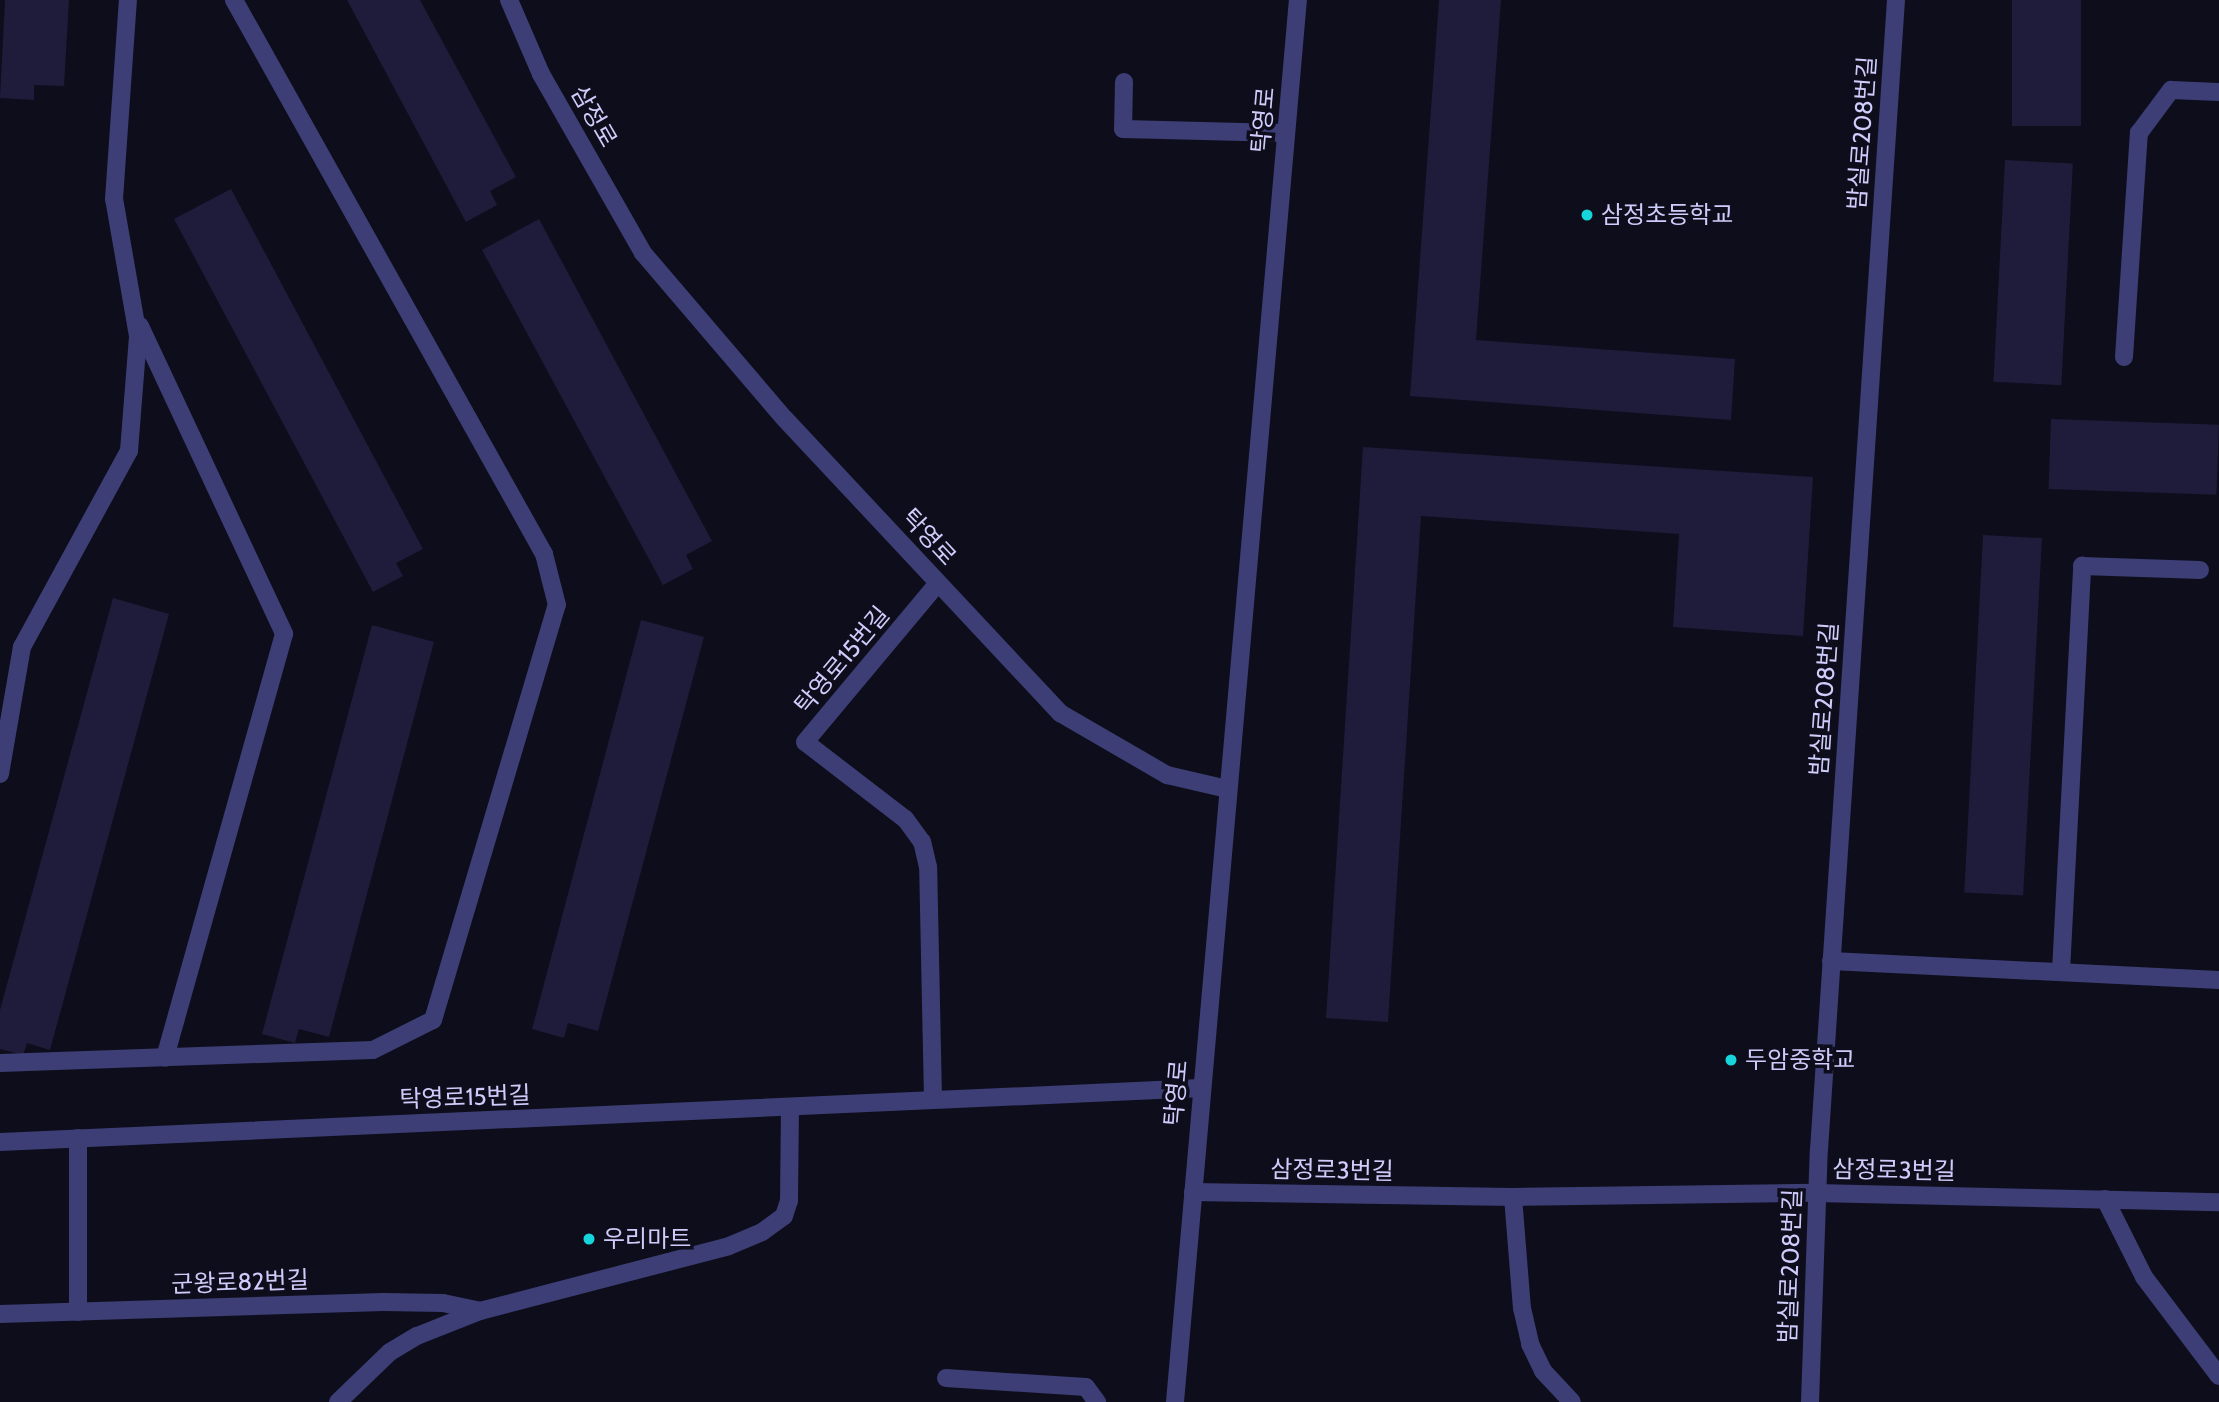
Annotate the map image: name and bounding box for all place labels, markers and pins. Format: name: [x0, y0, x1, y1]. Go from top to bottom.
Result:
place label: 삼정초등학교: [1601, 201, 1733, 229]
marker: 삼정초등학교: [1579, 207, 1595, 223]
place label: 두암중학교: [1745, 1046, 1855, 1074]
marker: 두암중학교: [1723, 1052, 1739, 1068]
place label: 우리마트: [603, 1225, 691, 1253]
marker: 우리마트: [581, 1231, 597, 1247]

